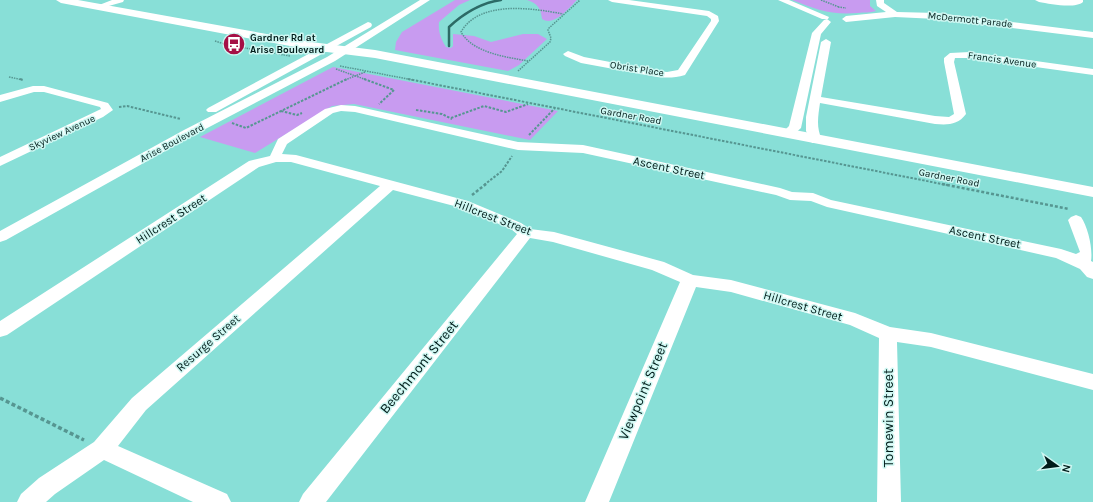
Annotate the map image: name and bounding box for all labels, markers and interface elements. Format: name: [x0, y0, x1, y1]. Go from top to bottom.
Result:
street label: McDermott Parade: [927, 10, 1013, 30]
bus stop icon: Gardner Rd at Arise Boulevard: [221, 31, 247, 57]
place label: Gardner Rd at Arise Boulevard: [250, 32, 324, 56]
street label: Francis Avenue: [967, 49, 1037, 71]
street label: Obrist Place: [609, 59, 665, 79]
street label: Gardner Road: [600, 105, 662, 127]
street label: Skyview Avenue: [27, 112, 97, 154]
street label: Arise Boulevard: [138, 121, 206, 165]
street label: Ascent Street: [632, 154, 707, 183]
street label: Gardner Road: [918, 166, 980, 190]
street label: Hillcrest Street: [133, 191, 209, 247]
street label: Hillcrest Street: [452, 196, 534, 238]
street label: Ascent Street: [948, 223, 1023, 252]
street label: Hillcrest Street: [762, 288, 845, 324]
street label: Resurge Street: [173, 311, 243, 375]
street label: Beechmont Street: [376, 317, 462, 417]
street label: Viewpoint Street: [615, 339, 671, 443]
street label: Tomewin Street: [880, 369, 897, 467]
north arrow: [1037, 446, 1077, 486]
text: N: [1059, 463, 1073, 474]

